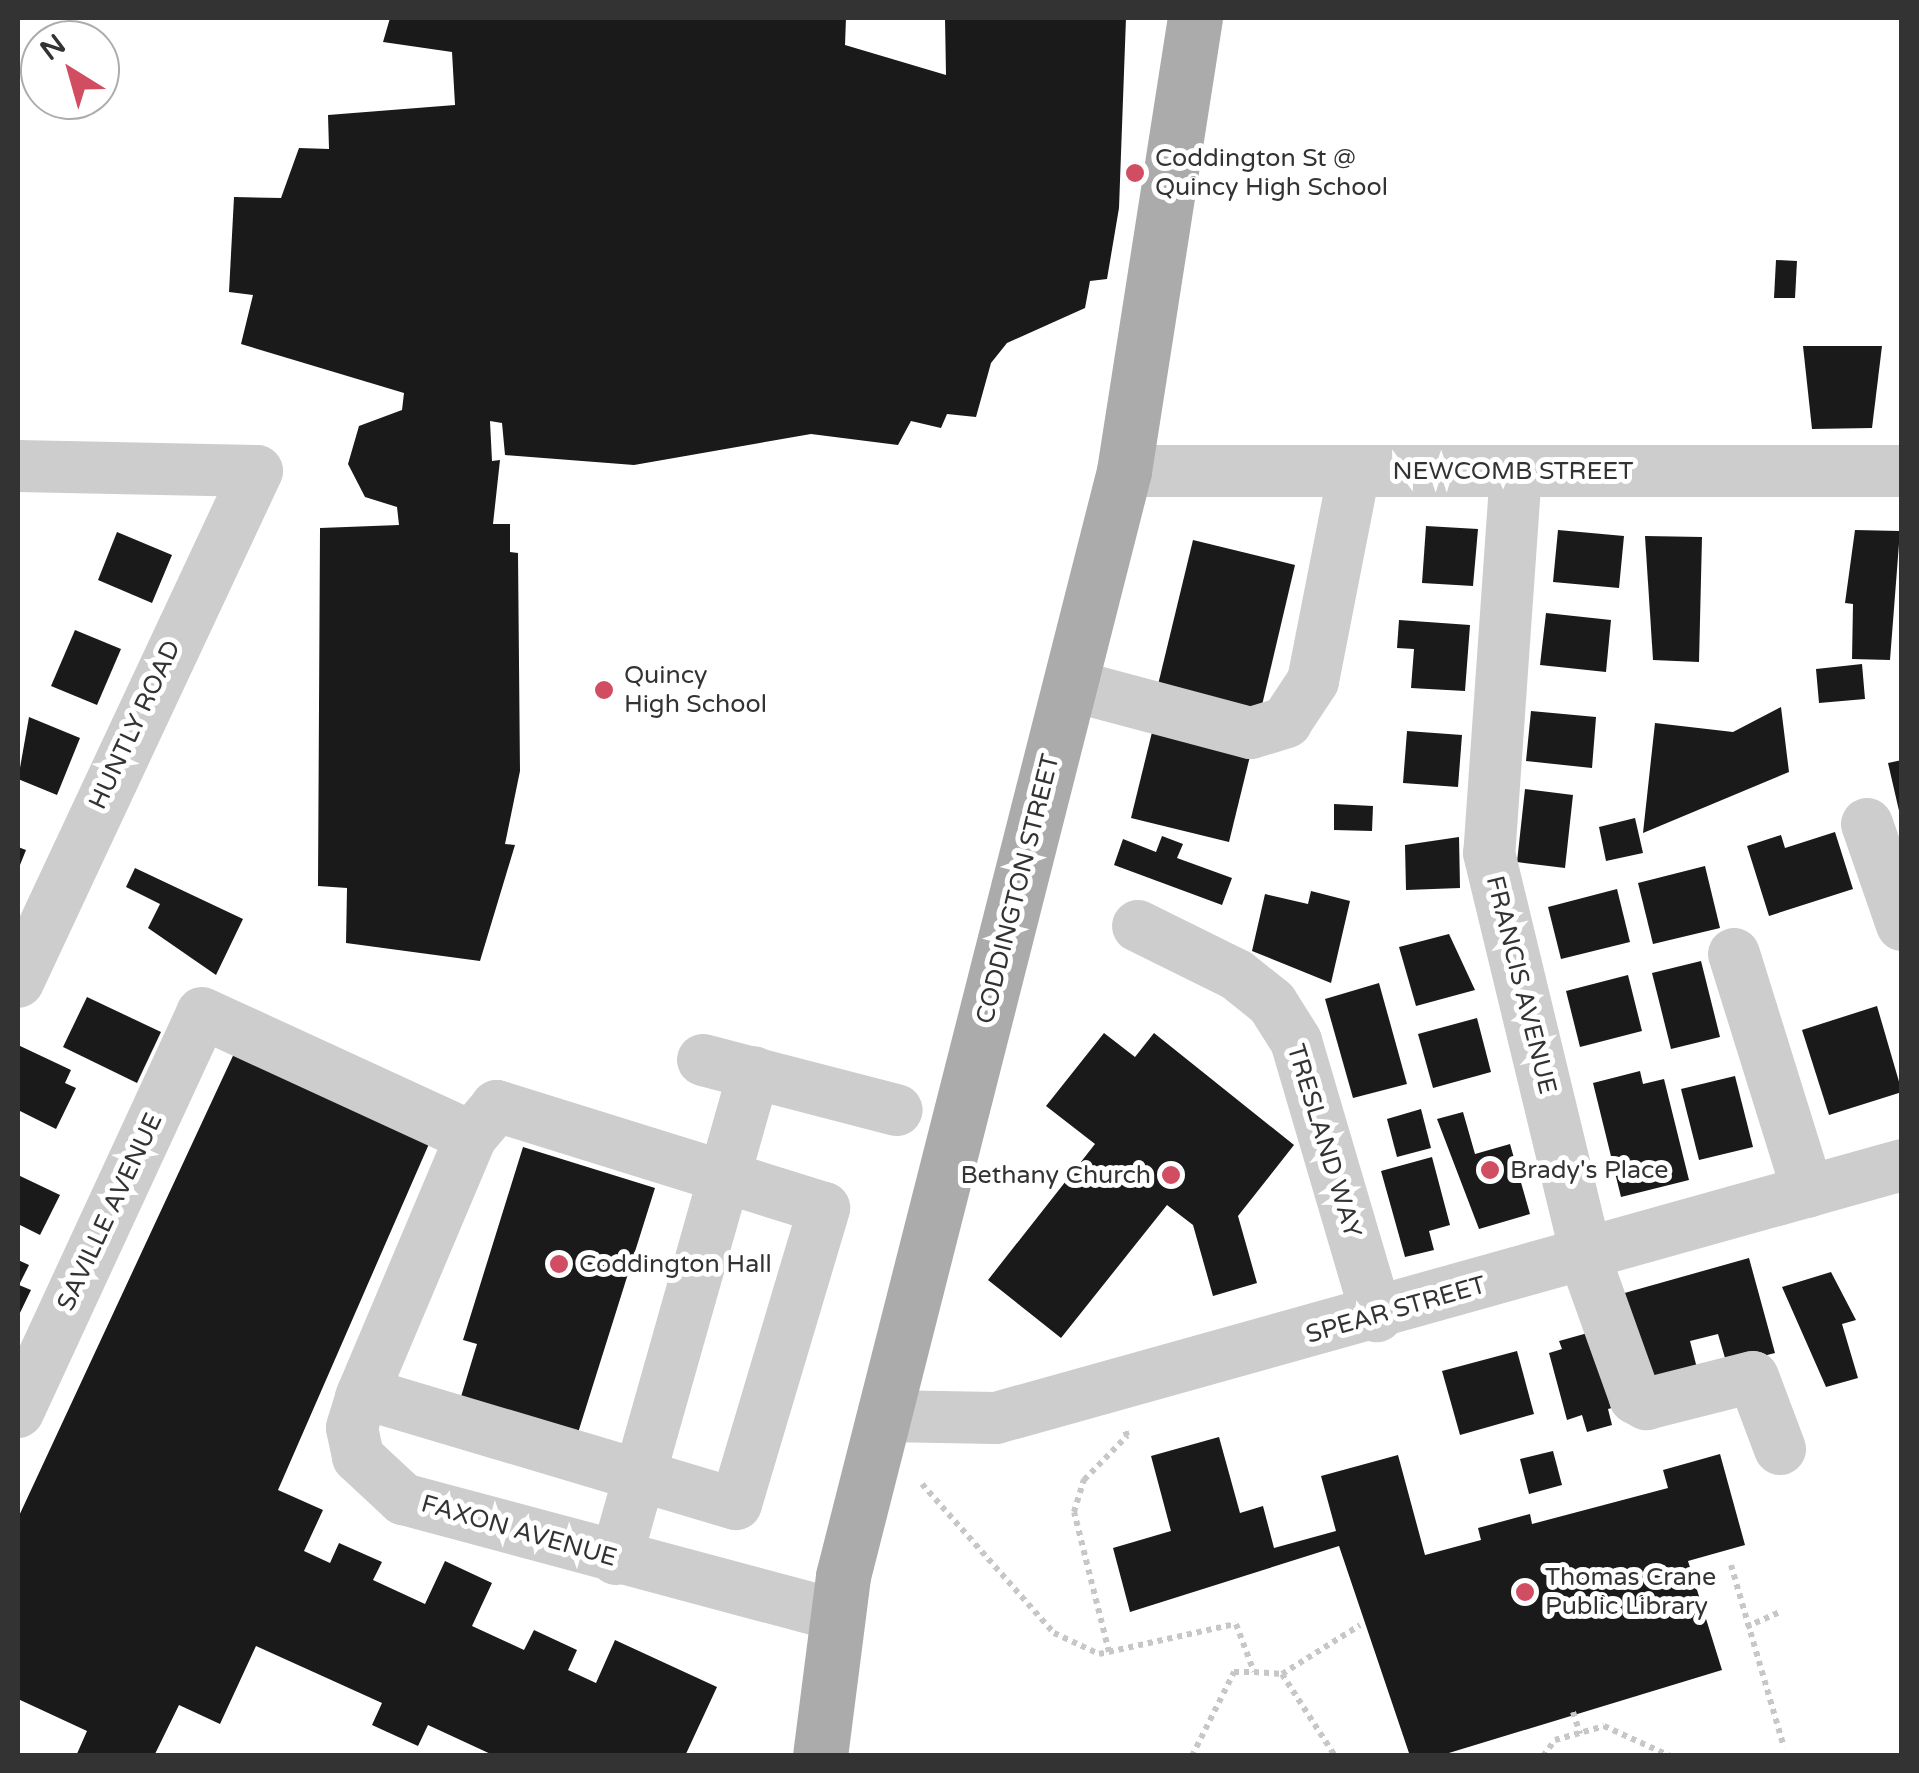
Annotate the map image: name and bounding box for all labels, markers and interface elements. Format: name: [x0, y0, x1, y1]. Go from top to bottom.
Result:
north arrow: [20, 20, 120, 120]
text: N: [34, 27, 72, 68]
place label: Coddington St @ Quincy High School: [1155, 144, 1388, 203]
marker: Coddington St @ Quincy High School: [1124, 162, 1146, 184]
street label: NEWCOMB STREET: [1392, 456, 1634, 486]
street label: HUNTLY ROAD: [83, 636, 187, 814]
place label: Quincy High School: [624, 661, 767, 720]
marker: Quincy High School: [593, 679, 615, 701]
street label: CODDINGTON STREET: [970, 751, 1066, 1027]
street label: FRANCIS AVENUE: [1479, 873, 1563, 1097]
street label: TRESLAND WAY: [1280, 1041, 1368, 1241]
street label: SAVILLE AVENUE: [51, 1108, 169, 1316]
place label: Brady's Place: [1510, 1155, 1668, 1185]
marker: Brady's Place: [1479, 1159, 1501, 1181]
place label: Bethany Church: [960, 1160, 1151, 1190]
marker: Bethany Church: [1160, 1164, 1182, 1186]
place label: Coddington Hall: [579, 1249, 772, 1279]
marker: Coddington Hall: [548, 1253, 570, 1275]
street label: SPEAR STREET: [1303, 1270, 1489, 1350]
street label: FAXON AVENUE: [418, 1489, 620, 1573]
place label: Thomas Crane Public Library: [1545, 1563, 1716, 1622]
marker: Thomas Crane Public Library: [1514, 1581, 1536, 1603]

